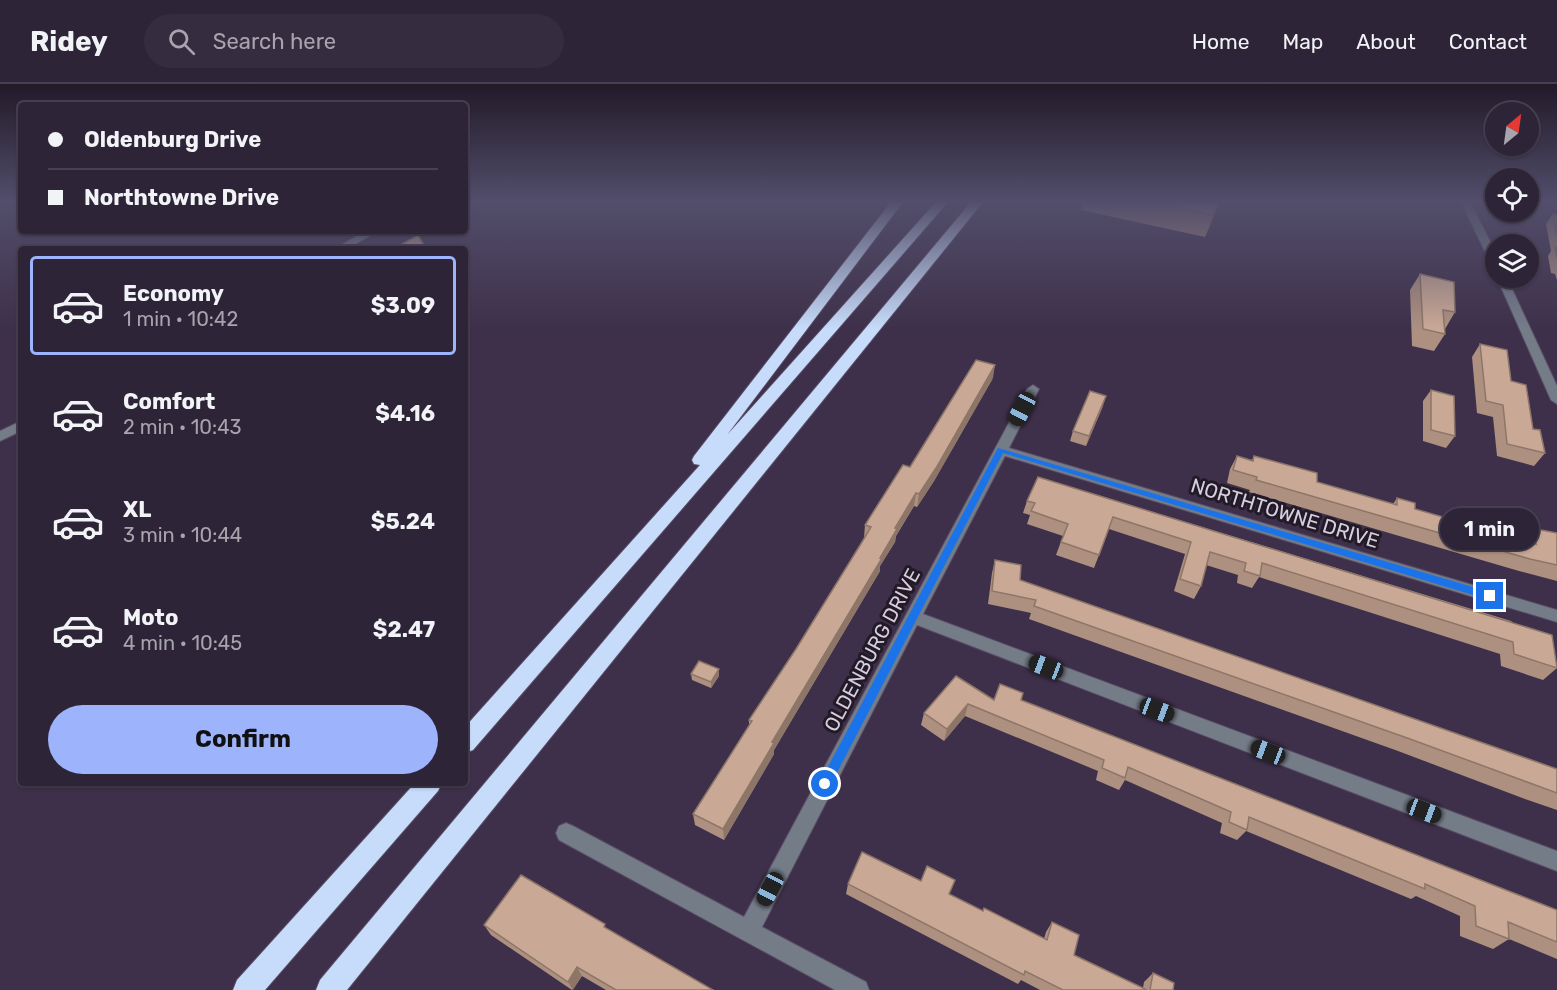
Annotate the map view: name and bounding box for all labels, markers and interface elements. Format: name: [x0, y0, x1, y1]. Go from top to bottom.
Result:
search box: [144, 14, 564, 68]
text: Ridey: [30, 25, 108, 58]
icon: search: [165, 25, 198, 58]
text: Search here: [213, 28, 336, 55]
text: Home: [1192, 29, 1249, 54]
text: Map: [1282, 29, 1323, 54]
text: About: [1356, 29, 1416, 54]
text: Contact: [1449, 29, 1527, 54]
north arrow: [1485, 102, 1539, 156]
map controls: [1485, 102, 1539, 288]
text: Oldenburg Drive: [84, 126, 261, 153]
button: locate: [1485, 168, 1539, 222]
text: Northtowne Drive: [84, 184, 279, 211]
button: layers: [1485, 234, 1539, 288]
icon: car: [51, 279, 105, 333]
text: Economy: [123, 280, 224, 307]
text: $3.09: [371, 292, 435, 319]
text: 1 min · 10:42: [123, 307, 238, 331]
icon: car: [51, 387, 105, 441]
text: Comfort: [123, 388, 215, 415]
car: [1006, 389, 1038, 429]
text: $4.16: [375, 400, 435, 427]
text: 2 min · 10:43: [123, 415, 242, 439]
street label: NORTHTOWNE DRIVE: [1188, 473, 1382, 553]
icon: car: [51, 495, 105, 549]
text: XL: [123, 496, 151, 523]
text: $5.24: [371, 508, 435, 535]
callout: 1 min: [1440, 509, 1540, 551]
text: 1 min: [1464, 517, 1515, 541]
text: 3 min · 10:44: [123, 523, 242, 547]
street label: OLDENBURG DRIVE: [819, 564, 925, 736]
route end: [1476, 582, 1503, 609]
icon: car: [51, 603, 105, 657]
text: Moto: [123, 604, 178, 631]
text: $2.47: [373, 616, 435, 643]
text: 4 min · 10:45: [123, 631, 242, 655]
car: [1026, 652, 1066, 682]
car: [1137, 695, 1177, 725]
button: Confirm: [48, 705, 438, 774]
car: [1248, 737, 1288, 767]
route start: [811, 770, 838, 797]
car: [1404, 796, 1444, 826]
car: [754, 869, 786, 909]

